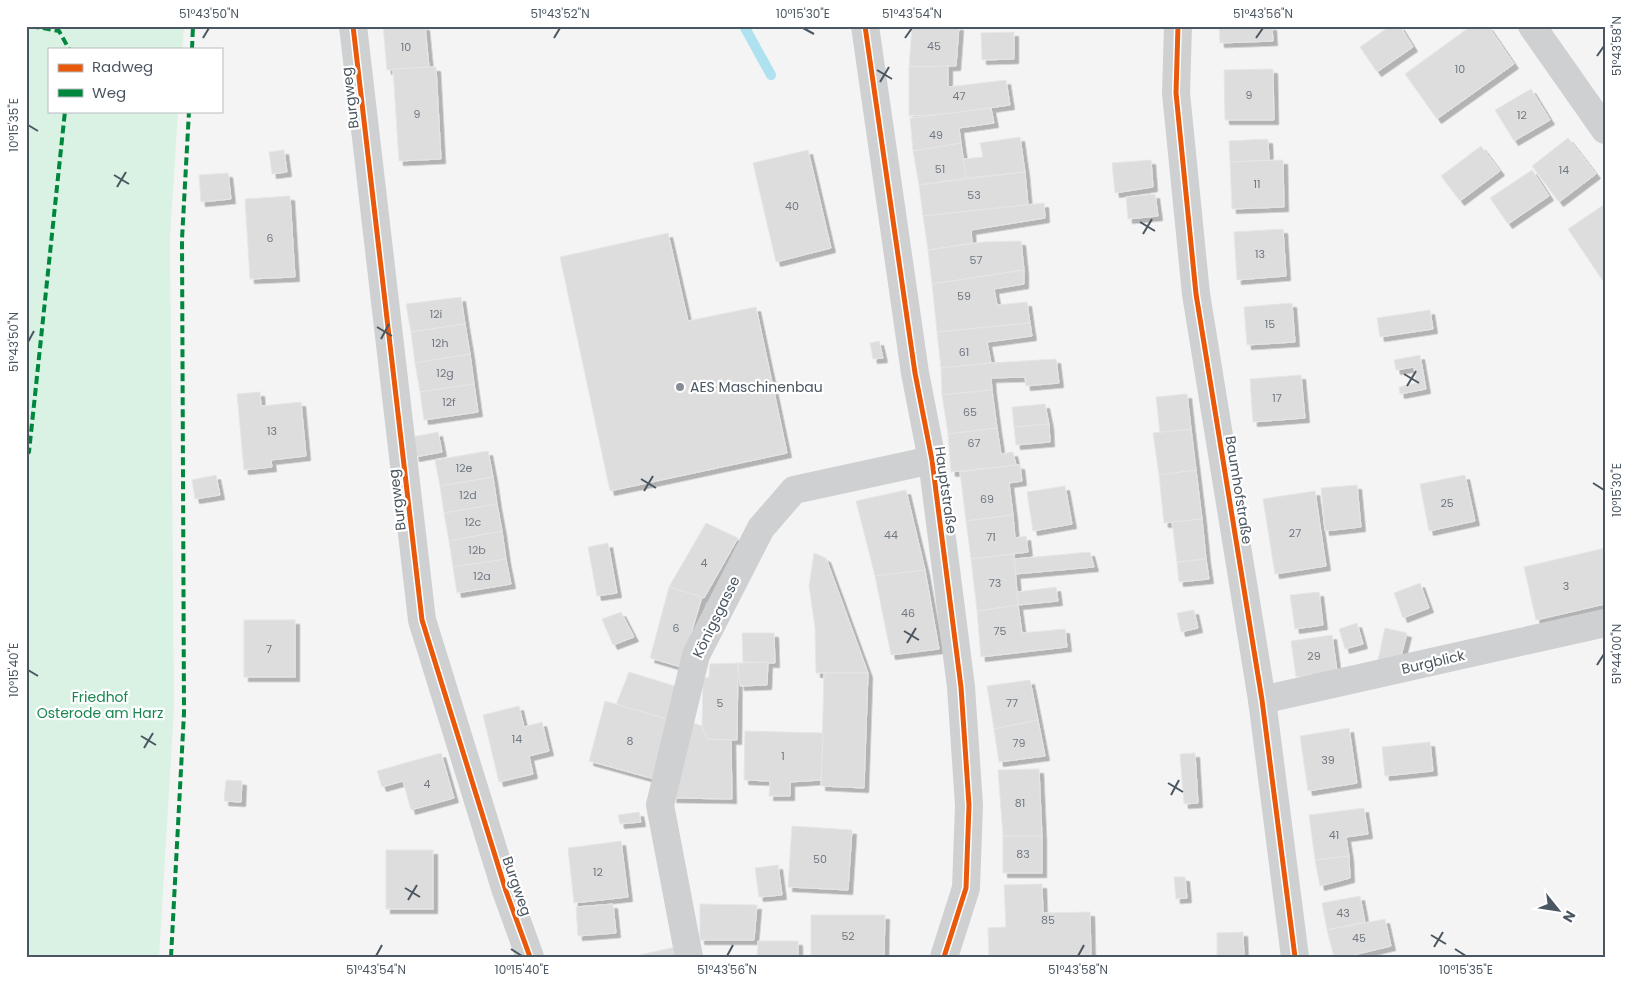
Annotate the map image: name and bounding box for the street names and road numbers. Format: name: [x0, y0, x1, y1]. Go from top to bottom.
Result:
street label: Burgweg: [336, 66, 364, 130]
street label: Baumhofstraße: [1221, 434, 1257, 546]
street label: Hauptstraße: [930, 445, 962, 535]
street label: Burgweg: [383, 468, 411, 532]
street label: Königsgasse: [688, 572, 745, 661]
street label: Burgblick: [1399, 645, 1467, 679]
street label: Burgweg: [497, 853, 537, 919]

